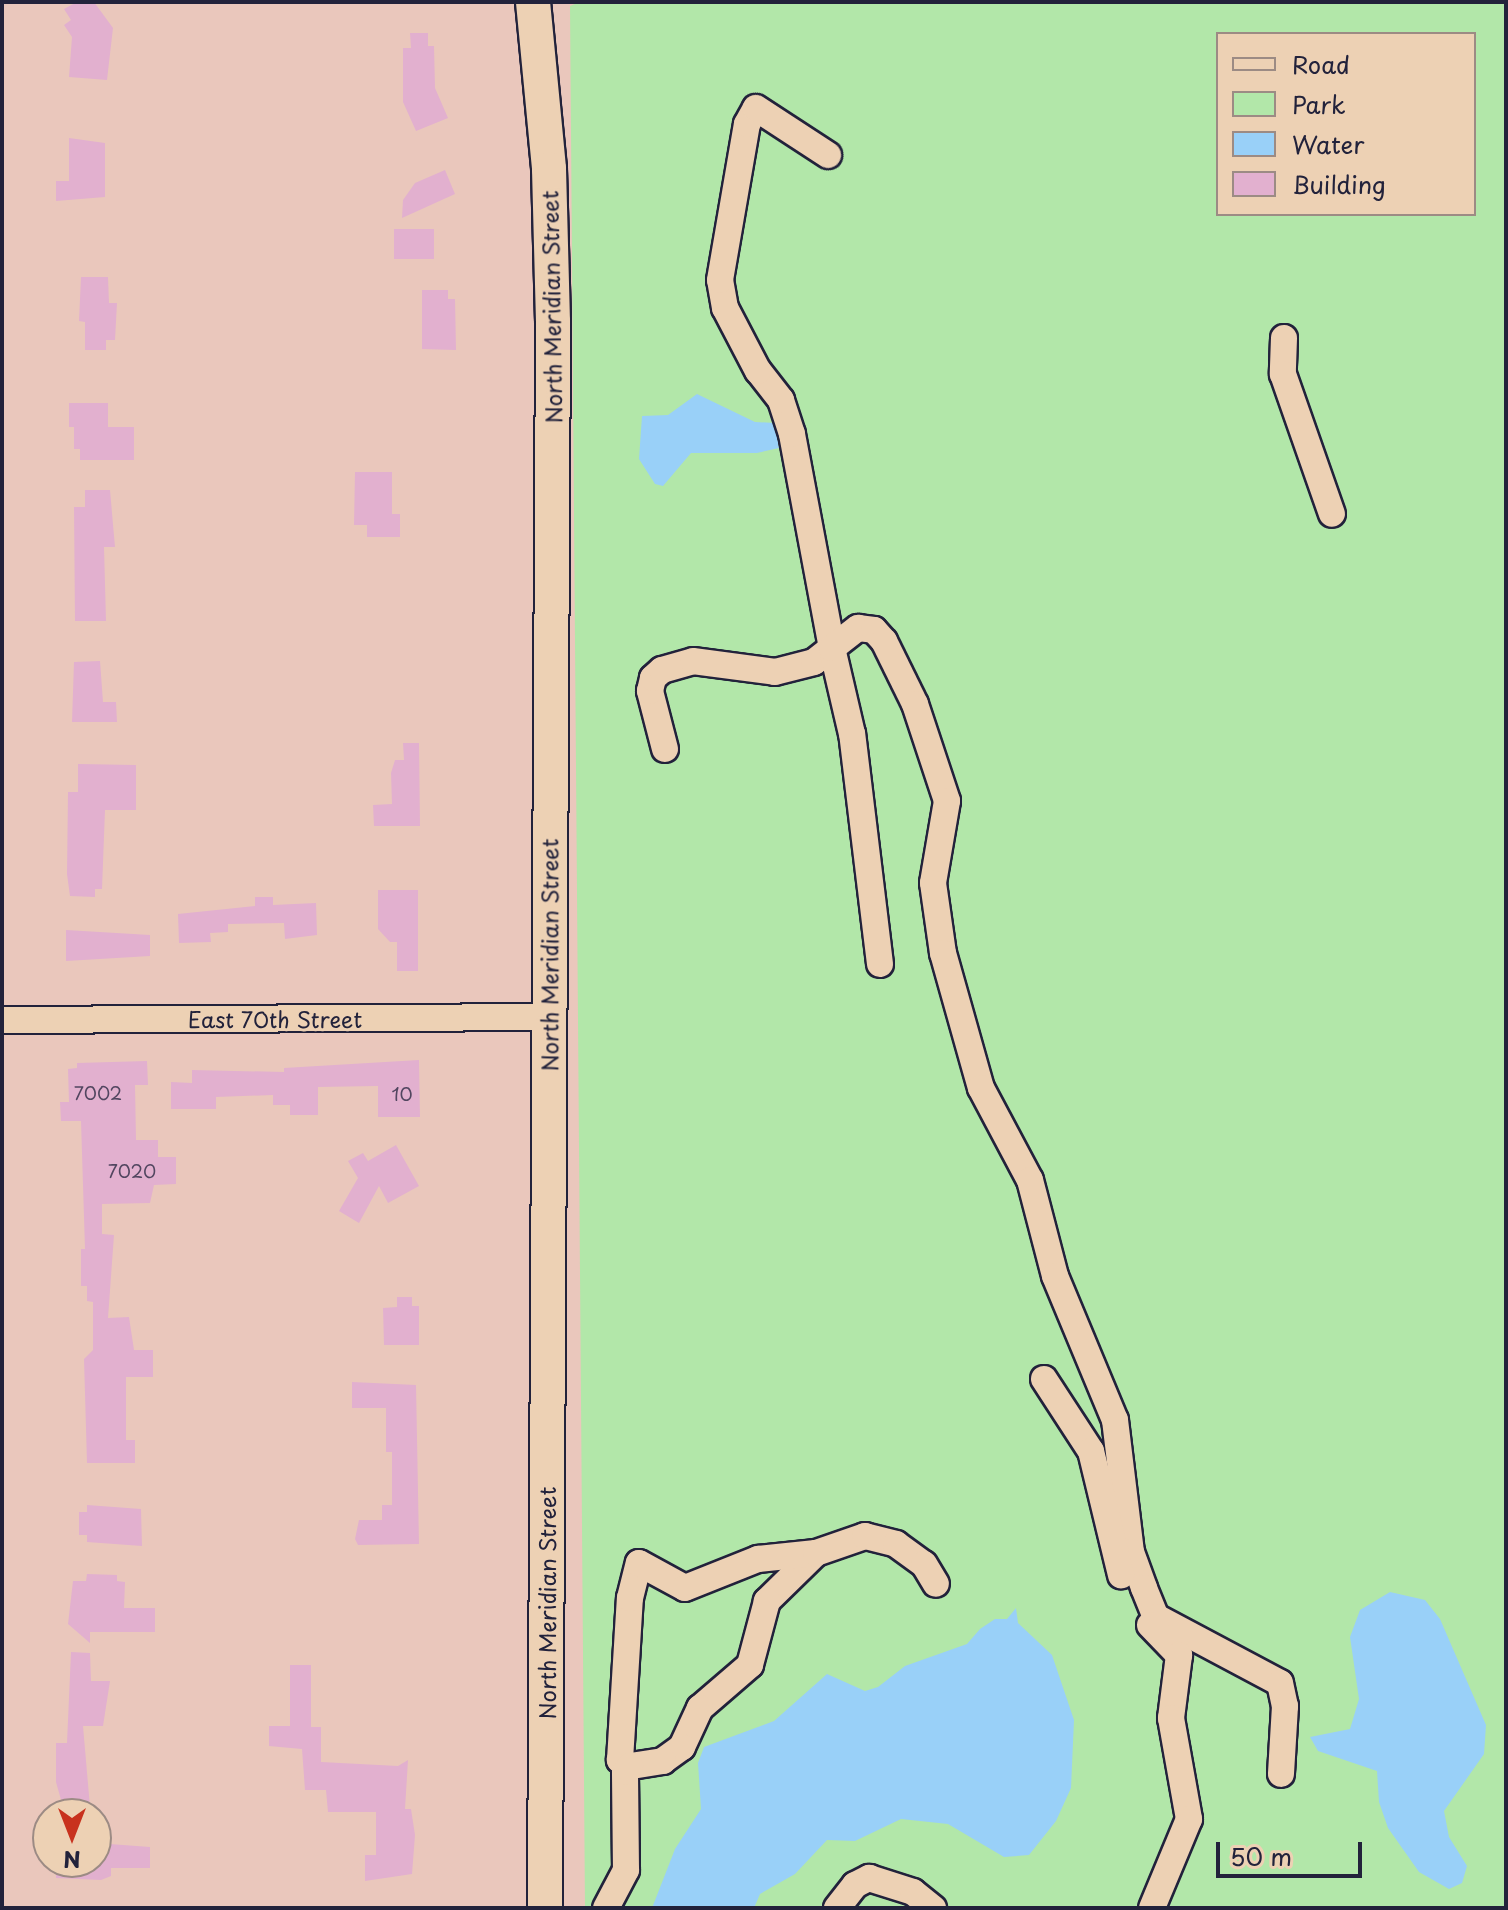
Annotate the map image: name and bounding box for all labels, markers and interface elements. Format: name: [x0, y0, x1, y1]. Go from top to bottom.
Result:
legend: [1216, 32, 1476, 216]
text: Road: [1292, 46, 1350, 82]
text: Park: [1292, 86, 1346, 122]
text: Water: [1292, 126, 1364, 162]
text: Building: [1292, 166, 1386, 202]
street label: North Meridian Street: [536, 189, 566, 425]
street label: North Meridian Street: [536, 838, 562, 1072]
street label: East 70th Street: [187, 1006, 363, 1032]
house number: 7002: [74, 1082, 122, 1104]
house number: 10: [391, 1083, 413, 1105]
house number: 7020: [108, 1160, 156, 1182]
street label: North Meridian Street: [534, 1486, 560, 1720]
north arrow: [32, 1798, 112, 1878]
scale bar: [1220, 1826, 1366, 1876]
text: 50 m: [1230, 1838, 1292, 1874]
text: N: [63, 1844, 81, 1877]

